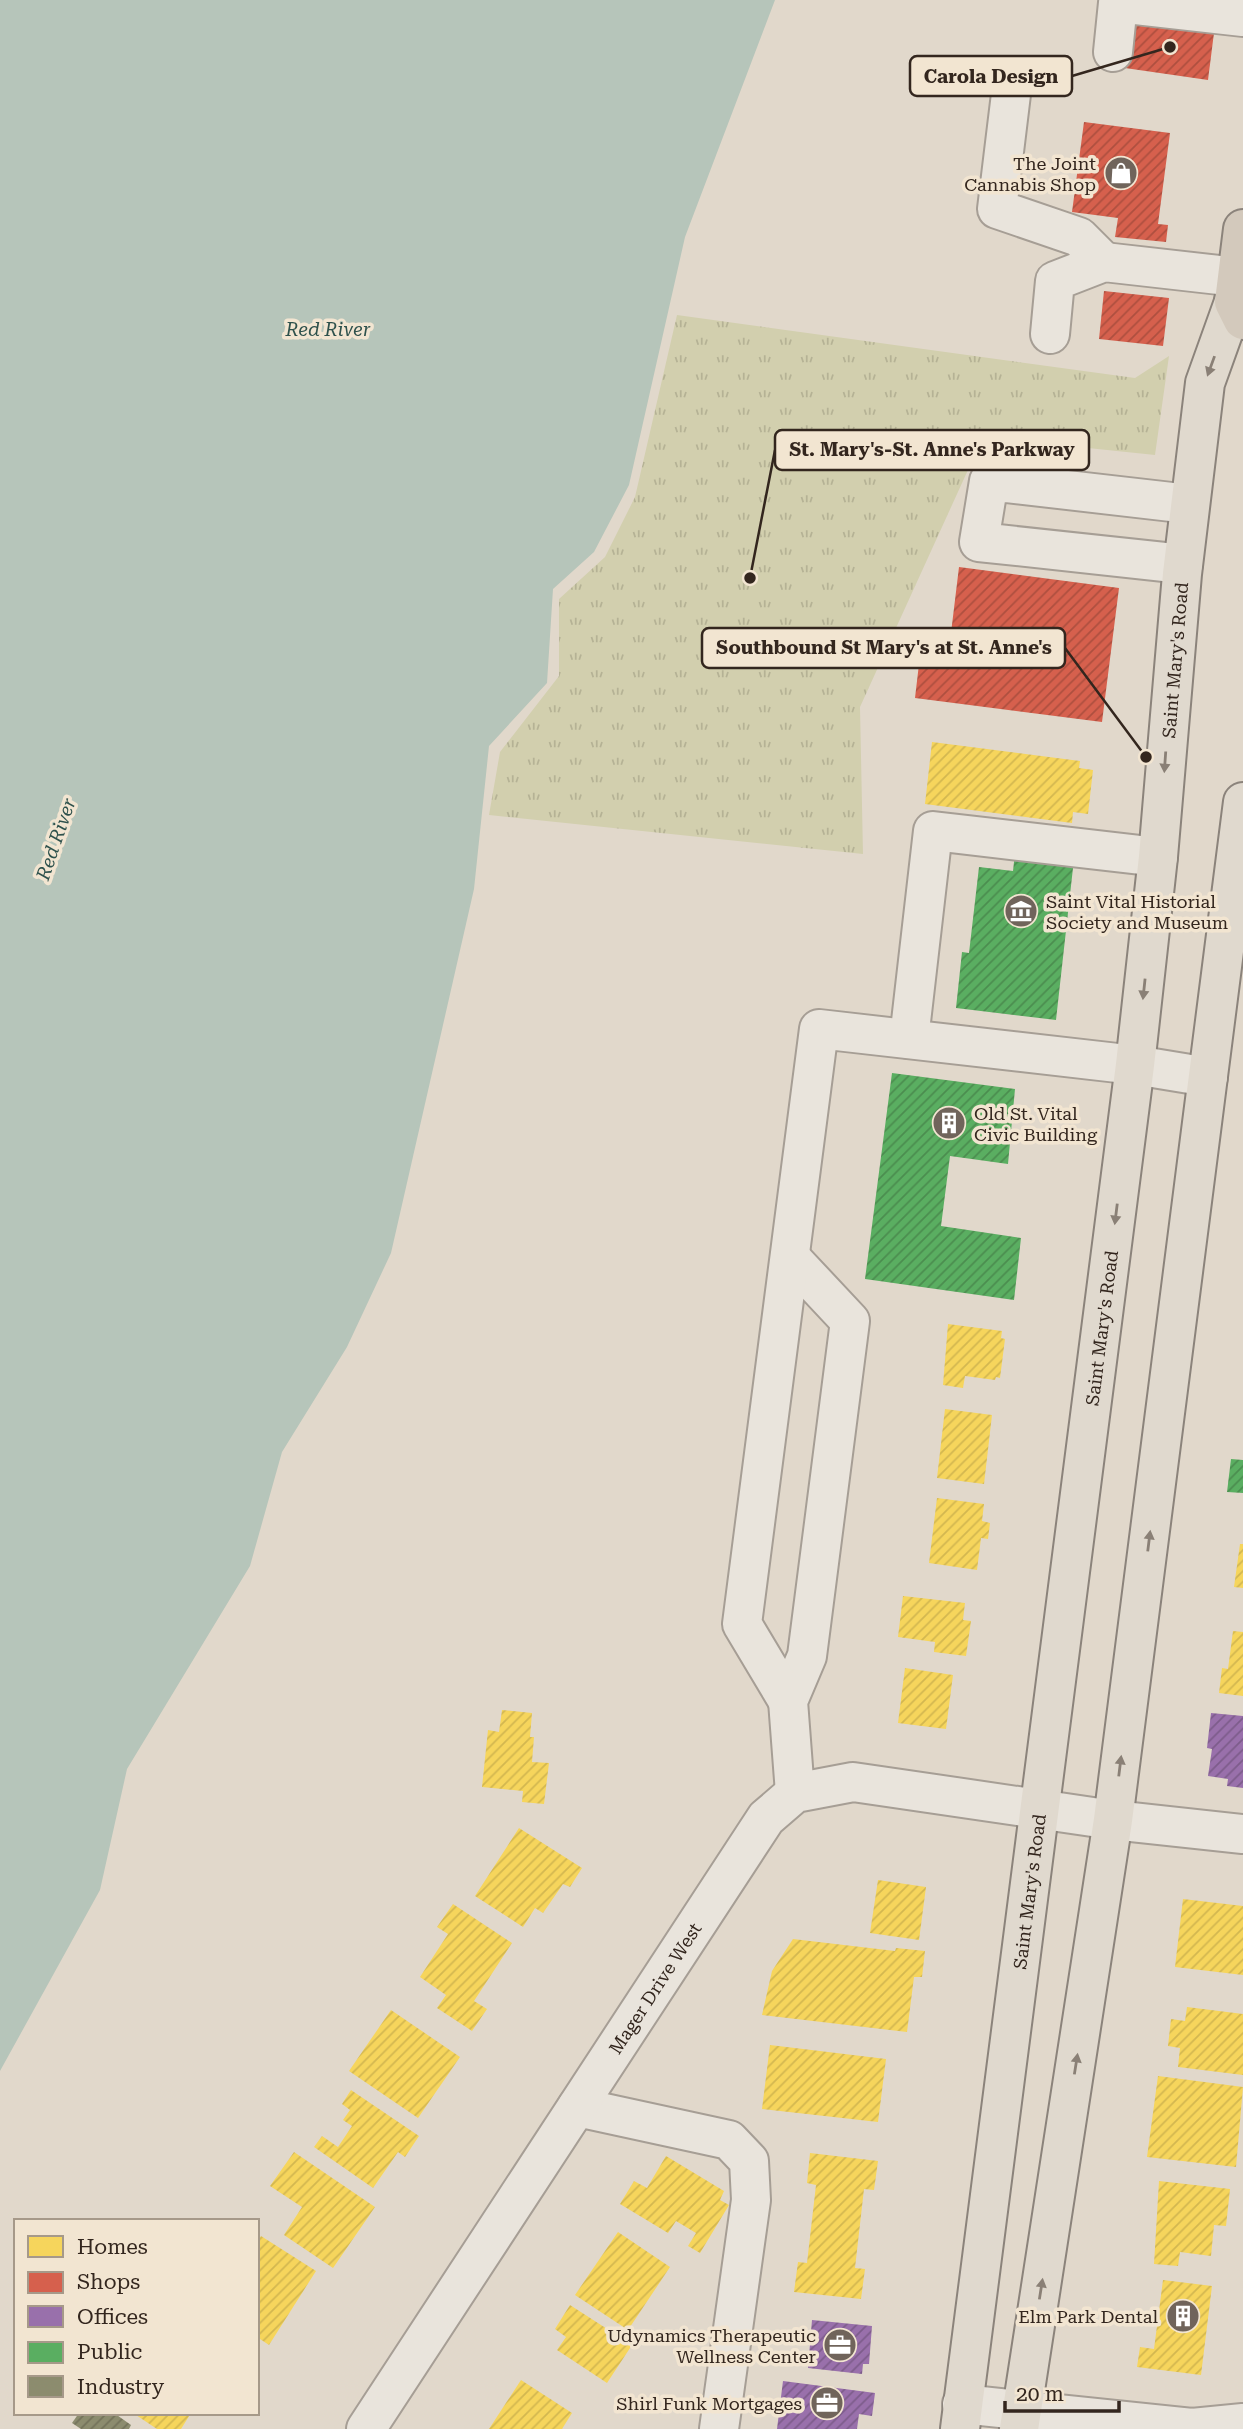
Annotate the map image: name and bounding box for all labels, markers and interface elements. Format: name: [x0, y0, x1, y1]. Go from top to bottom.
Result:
callout: Carola Design: [910, 56, 1072, 96]
text: Carola Design: [924, 65, 1059, 88]
place label: The Joint Cannabis Shop: [964, 153, 1096, 195]
shop icon: The Joint Cannabis Shop: [1102, 154, 1140, 192]
water label: Red River: [284, 318, 371, 341]
one-way arrow: [1205, 356, 1216, 377]
callout: St. Mary's-St. Anne's Parkway: [775, 430, 1089, 470]
text: St. Mary's-St. Anne's Parkway: [789, 438, 1075, 461]
street label: Saint Mary's Road: [1158, 581, 1192, 739]
callout: Southbound St Mary's at St. Anne's: [702, 628, 1065, 668]
text: Southbound St Mary's at St. Anne's: [716, 636, 1052, 659]
one-way arrow: [1160, 751, 1171, 773]
water label: Red River: [31, 795, 81, 884]
place label: Saint Vital Historial Society and Museum: [1046, 891, 1228, 933]
museum icon: Saint Vital Historial Society and Museum: [1002, 892, 1040, 930]
one-way arrow: [1138, 978, 1149, 1000]
place label: Old St. Vital Civic Building: [974, 1103, 1098, 1145]
building icon: Old St. Vital Civic Building: [930, 1104, 968, 1142]
one-way arrow: [1110, 1204, 1121, 1226]
street label: Saint Mary's Road: [1081, 1249, 1122, 1407]
one-way arrow: [1143, 1530, 1154, 1552]
one-way arrow: [1115, 1755, 1126, 1777]
street label: Saint Mary's Road: [1009, 1812, 1049, 1970]
street label: Mager Drive West: [604, 1918, 705, 2058]
one-way arrow: [1070, 2053, 1081, 2075]
legend: [14, 2219, 259, 2415]
text: Homes: [77, 2235, 148, 2259]
text: Shops: [77, 2270, 140, 2294]
one-way arrow: [1036, 2278, 1047, 2300]
building icon: Elm Park Dental: [1164, 2297, 1202, 2335]
text: Offices: [77, 2305, 148, 2329]
place label: Elm Park Dental: [1018, 2306, 1158, 2327]
place label: Udynamics Therapeutic Wellness Center: [607, 2325, 816, 2367]
office icon: Udynamics Therapeutic Wellness Center: [821, 2326, 859, 2364]
text: Public: [77, 2340, 143, 2364]
scale bar: [1005, 2370, 1119, 2414]
text: Industry: [77, 2375, 165, 2399]
text: 20 m: [1016, 2382, 1064, 2406]
office icon: Shirl Funk Mortgages: [808, 2384, 846, 2422]
place label: Shirl Funk Mortgages: [616, 2393, 802, 2414]

